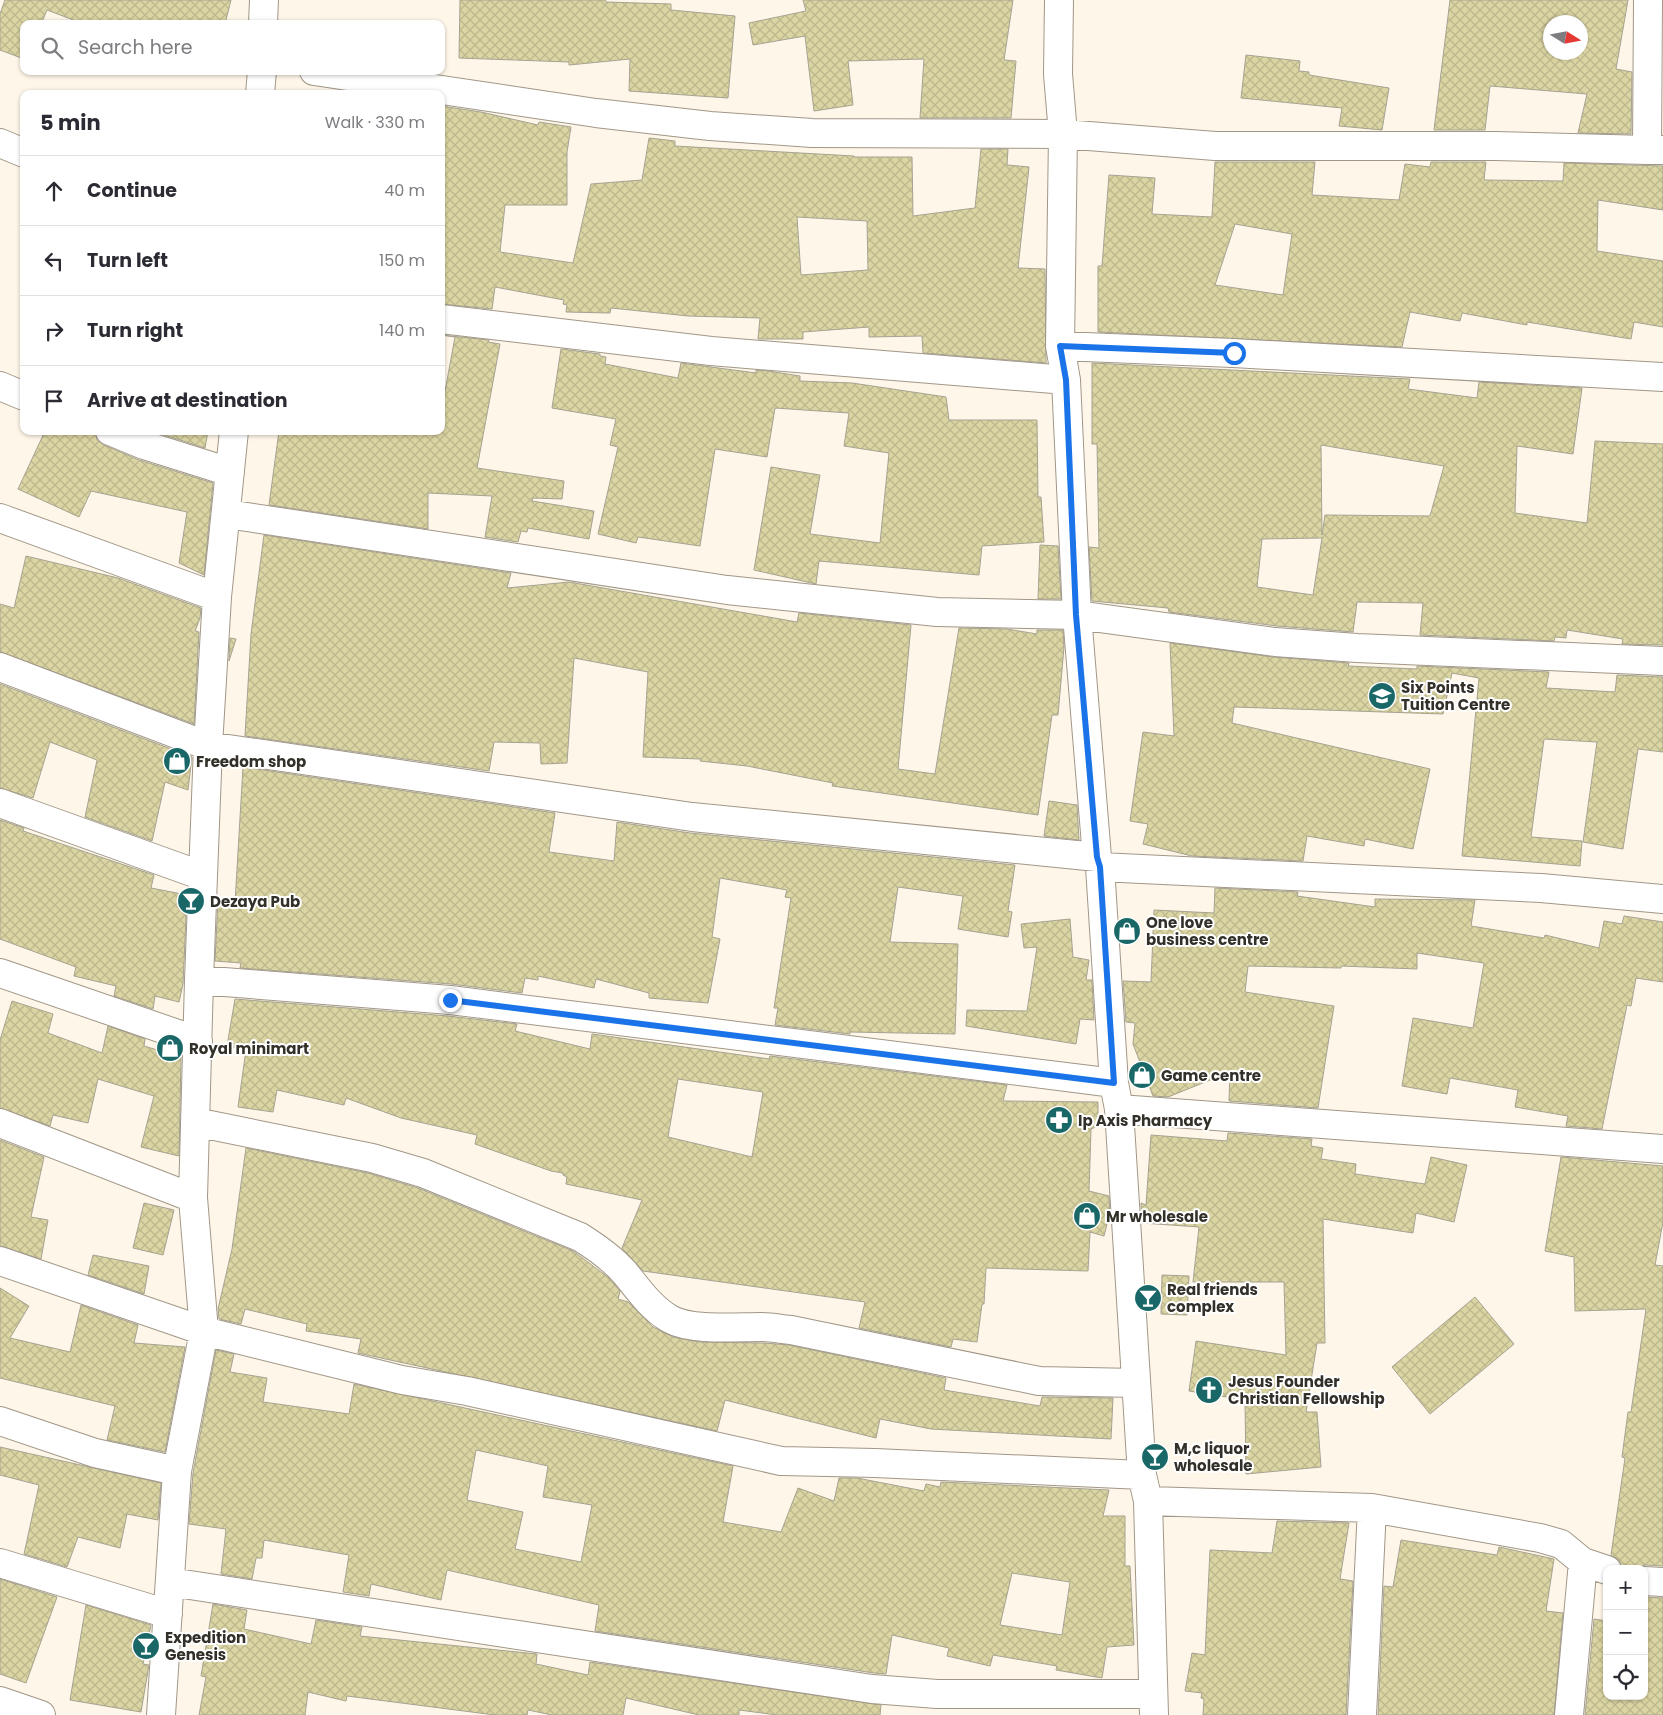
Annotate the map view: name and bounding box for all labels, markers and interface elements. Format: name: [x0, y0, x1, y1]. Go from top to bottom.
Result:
north arrow: [1543, 15, 1588, 60]
search box: [20, 20, 445, 75]
icon: search: [38, 34, 66, 62]
text: Search here: [78, 34, 192, 61]
text: 5 min: [40, 108, 101, 137]
text: Walk · 330 m: [325, 111, 425, 134]
icon: ahead: [40, 177, 68, 205]
text: Continue: [87, 177, 177, 204]
text: 40 m: [384, 179, 425, 202]
icon: left: [40, 247, 68, 275]
text: Turn left: [87, 247, 168, 274]
text: 150 m: [379, 249, 425, 272]
icon: right: [40, 317, 68, 345]
text: Turn right: [87, 317, 183, 344]
text: 140 m: [379, 319, 425, 342]
route start: [1223, 342, 1246, 365]
icon: arrive: [40, 387, 68, 415]
text: Arrive at destination: [87, 387, 288, 414]
place label: Six Points Tuition Centre: [1401, 677, 1510, 715]
school or university icon: Six Points Tuition Centre: [1367, 681, 1397, 711]
shop icon: Freedom shop: [162, 746, 192, 776]
place label: Freedom shop: [196, 751, 306, 772]
bar icon: Dezaya Pub: [176, 886, 206, 916]
place label: Dezaya Pub: [210, 891, 300, 912]
place label: One love business centre: [1146, 912, 1269, 950]
shop icon: One love business centre: [1112, 916, 1142, 946]
route end: [439, 989, 462, 1012]
shop icon: Royal minimart: [155, 1033, 185, 1063]
place label: Royal minimart: [189, 1038, 309, 1059]
shop icon: Game centre: [1127, 1060, 1157, 1090]
place label: Game centre: [1161, 1065, 1261, 1086]
pharmacy icon: Ip Axis Pharmacy: [1044, 1105, 1074, 1135]
place label: Ip Axis Pharmacy: [1078, 1110, 1213, 1131]
shop icon: Mr wholesale: [1072, 1201, 1102, 1231]
place label: Mr wholesale: [1106, 1206, 1208, 1227]
place label: Real friends complex: [1167, 1279, 1258, 1317]
bar icon: Real friends complex: [1133, 1283, 1163, 1313]
place label: Jesus Founder Christian Fellowship: [1228, 1371, 1385, 1409]
church icon: Jesus Founder Christian Fellowship: [1194, 1375, 1224, 1405]
place label: M,c liquor wholesale: [1174, 1438, 1253, 1476]
bar icon: M,c liquor wholesale: [1140, 1442, 1170, 1472]
map controls: [1603, 1565, 1648, 1700]
button: +: [1603, 1565, 1648, 1610]
button: −: [1603, 1610, 1648, 1655]
place label: Expedition Genesis: [165, 1627, 246, 1665]
bar icon: Expedition Genesis: [131, 1631, 161, 1661]
button: locate: [1603, 1655, 1648, 1700]

